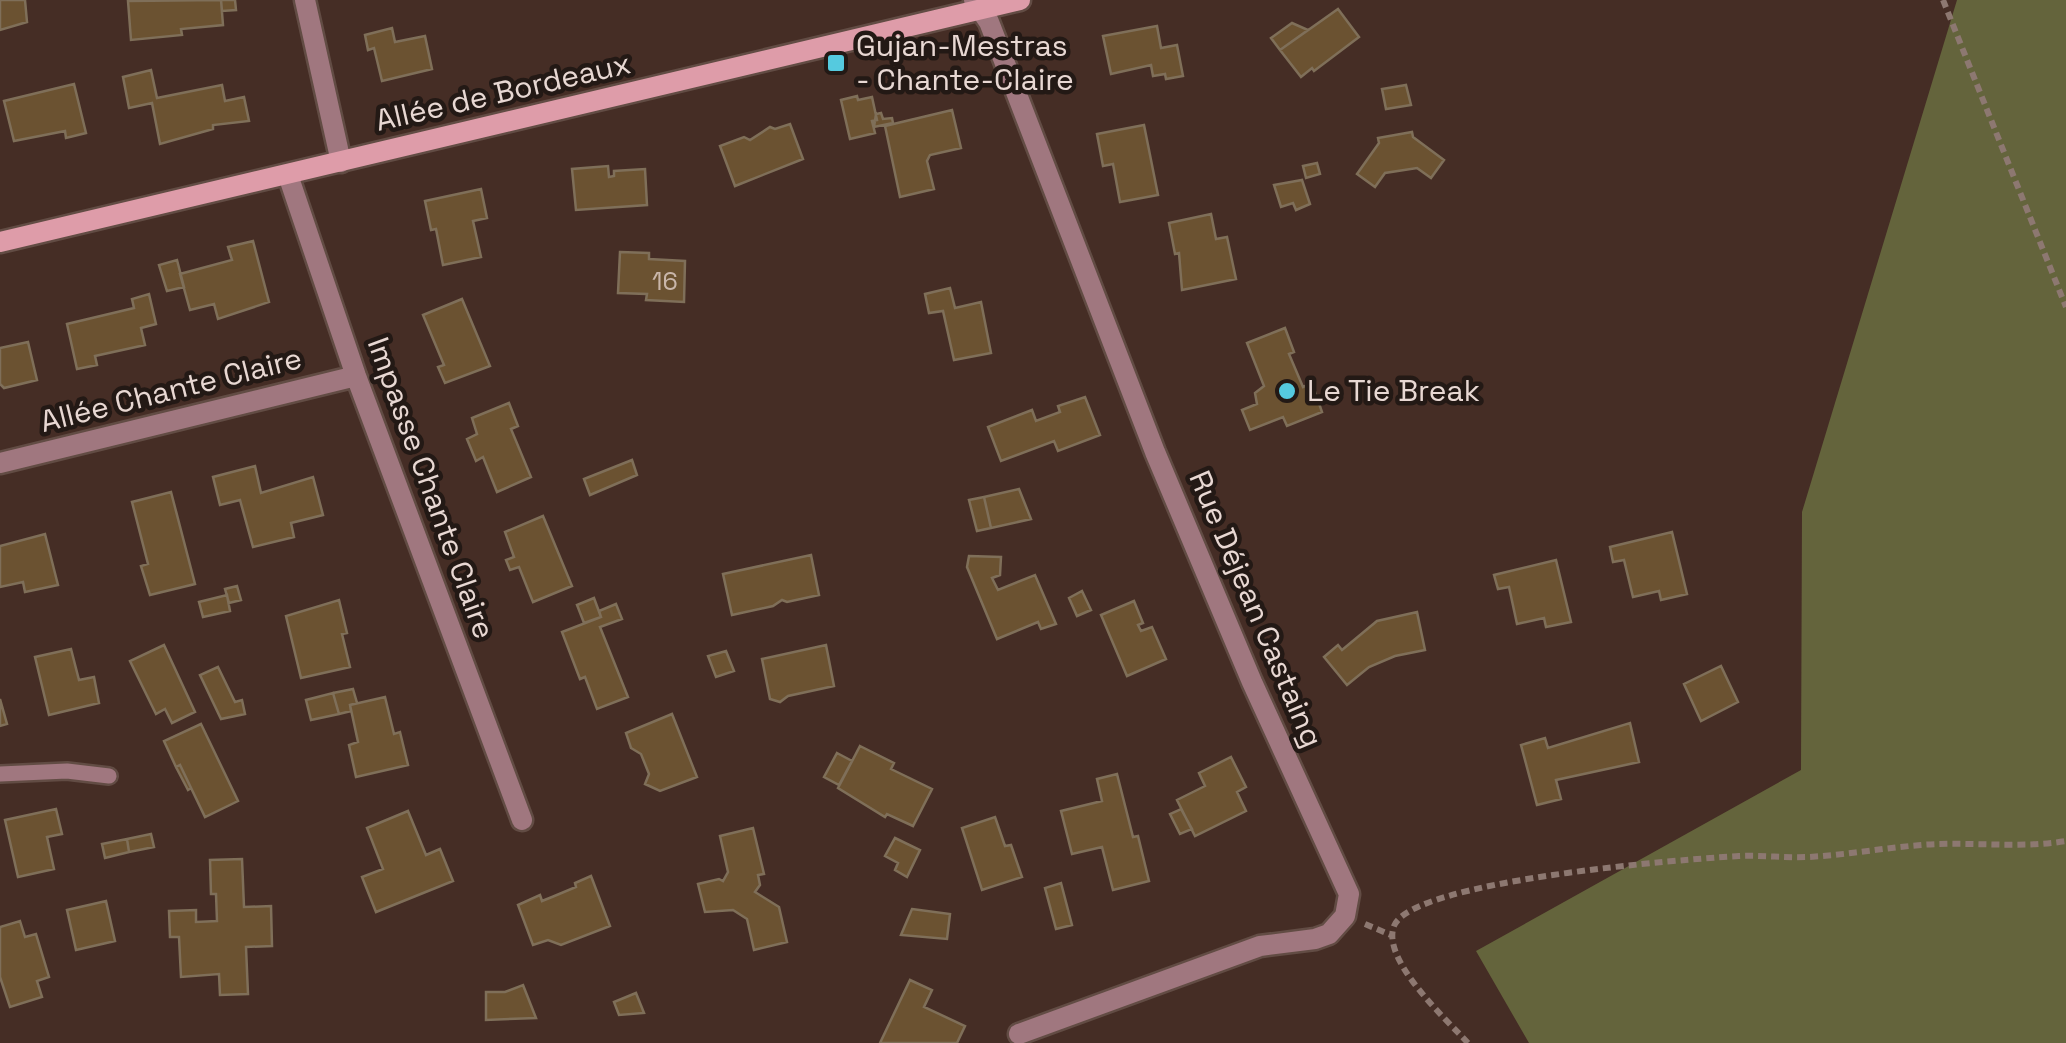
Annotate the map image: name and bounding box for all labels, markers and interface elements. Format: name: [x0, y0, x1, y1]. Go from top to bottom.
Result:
place label: Gujan-Mestras - Chante-Claire: [856, 26, 1074, 99]
street label: Allée de Bordeaux: [371, 43, 634, 140]
marker: Gujan-Mestras - Chante-Claire: [825, 52, 847, 74]
house number: 16: [652, 265, 678, 297]
street label: Impasse Chante Claire: [359, 332, 504, 644]
street label: Allée Chante Claire: [36, 338, 306, 441]
place label: Le Tie Break: [1307, 371, 1480, 410]
marker: Le Tie Break: [1276, 380, 1298, 402]
street label: Rue Déjean Castaing: [1181, 465, 1332, 753]

